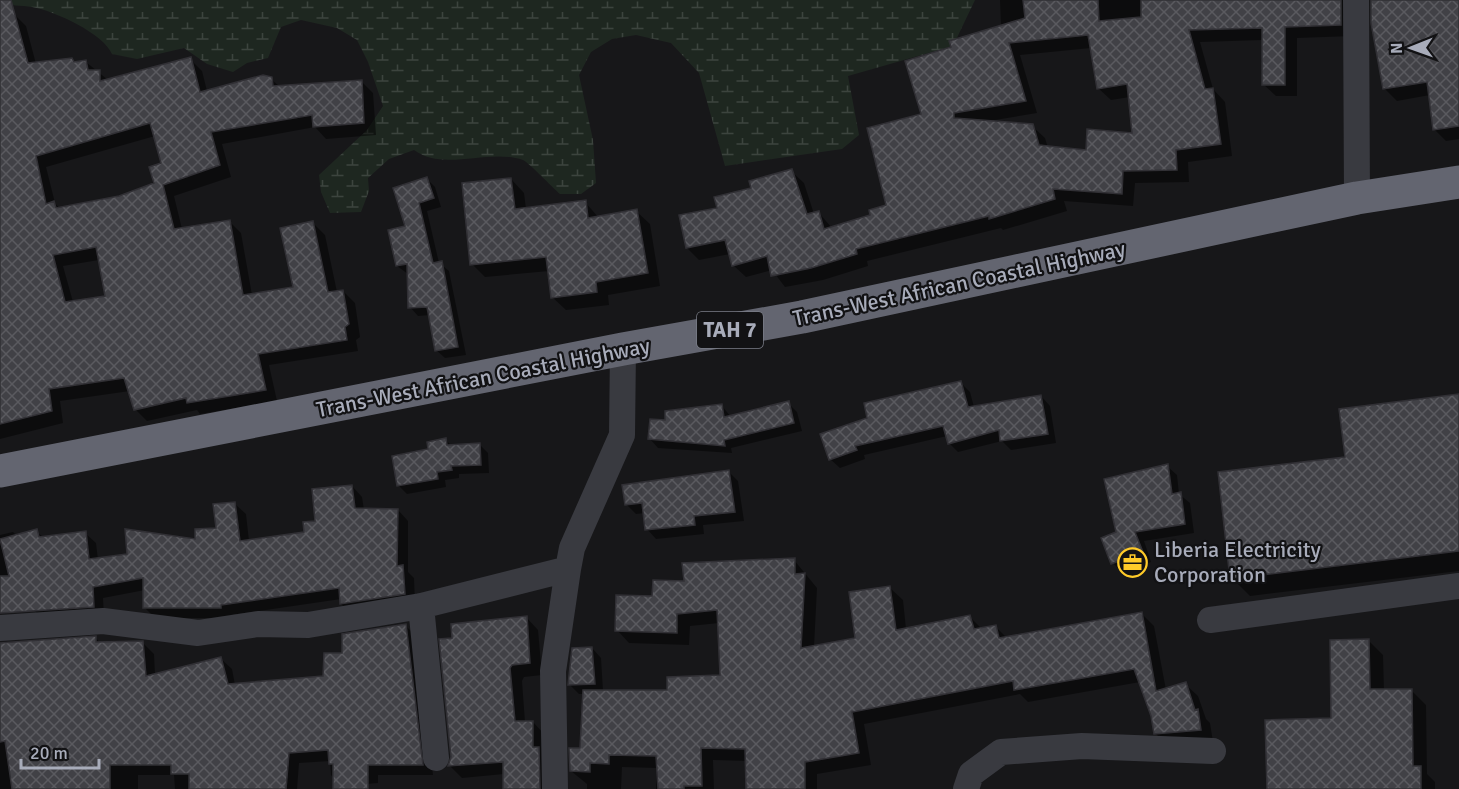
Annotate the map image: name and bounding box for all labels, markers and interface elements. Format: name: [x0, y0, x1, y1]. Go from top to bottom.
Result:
north arrow: [1381, 18, 1441, 78]
text: N: [1387, 43, 1407, 54]
street label: Trans-West African Coastal Highway: [790, 235, 1129, 332]
road number: TAH 7: [697, 312, 763, 348]
street label: Trans-West African Coastal Highway: [314, 332, 653, 423]
place label: Liberia Electricity Corporation: [1154, 536, 1322, 588]
office icon: Liberia Electricity Corporation: [1117, 546, 1149, 578]
scale bar: [21, 732, 99, 770]
text: 20 m: [30, 742, 68, 764]

